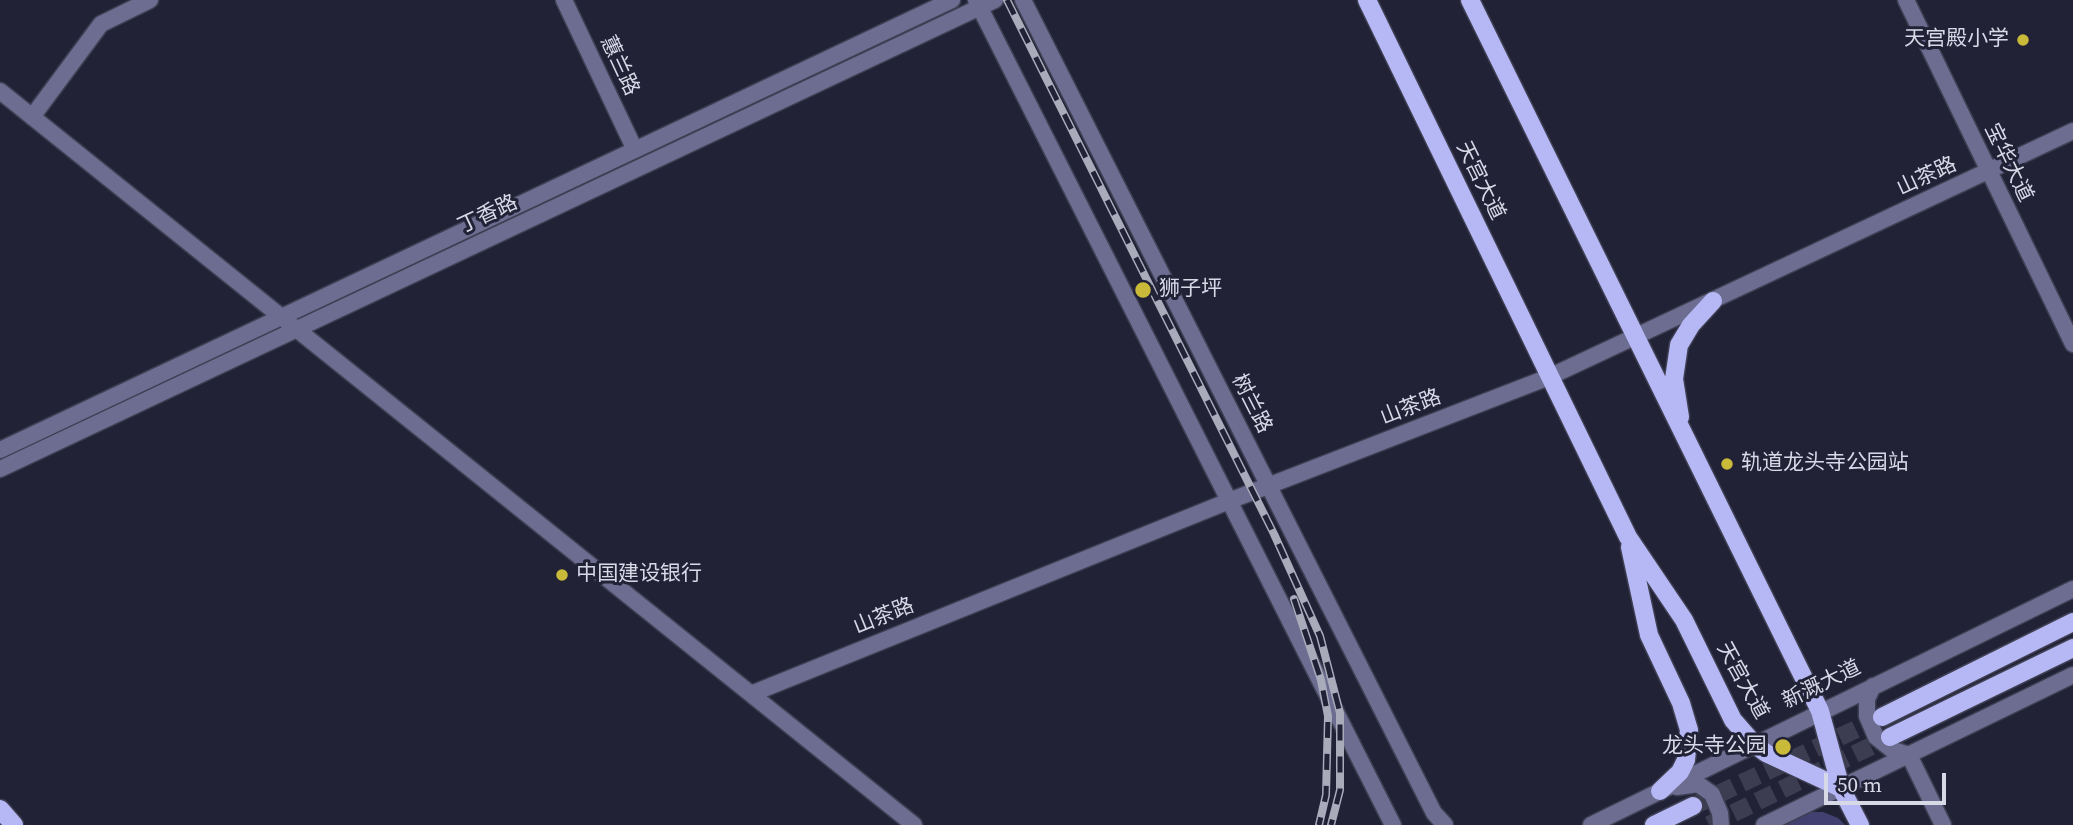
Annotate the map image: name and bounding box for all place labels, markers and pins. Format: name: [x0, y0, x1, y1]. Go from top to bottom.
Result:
place label: 天宫殿小学: [1904, 27, 2009, 53]
marker: 天宫殿小学: [2015, 32, 2031, 48]
place label: 狮子坪: [1159, 277, 1222, 303]
marker: 狮子坪: [1133, 280, 1153, 300]
place label: 轨道龙头寺公园站: [1741, 451, 1909, 477]
marker: 轨道龙头寺公园站: [1719, 456, 1735, 472]
place label: 中国建设银行: [576, 562, 702, 588]
marker: 中国建设银行: [554, 567, 570, 583]
place label: 龙头寺公园: [1662, 734, 1767, 760]
marker: 龙头寺公园: [1773, 737, 1793, 757]

